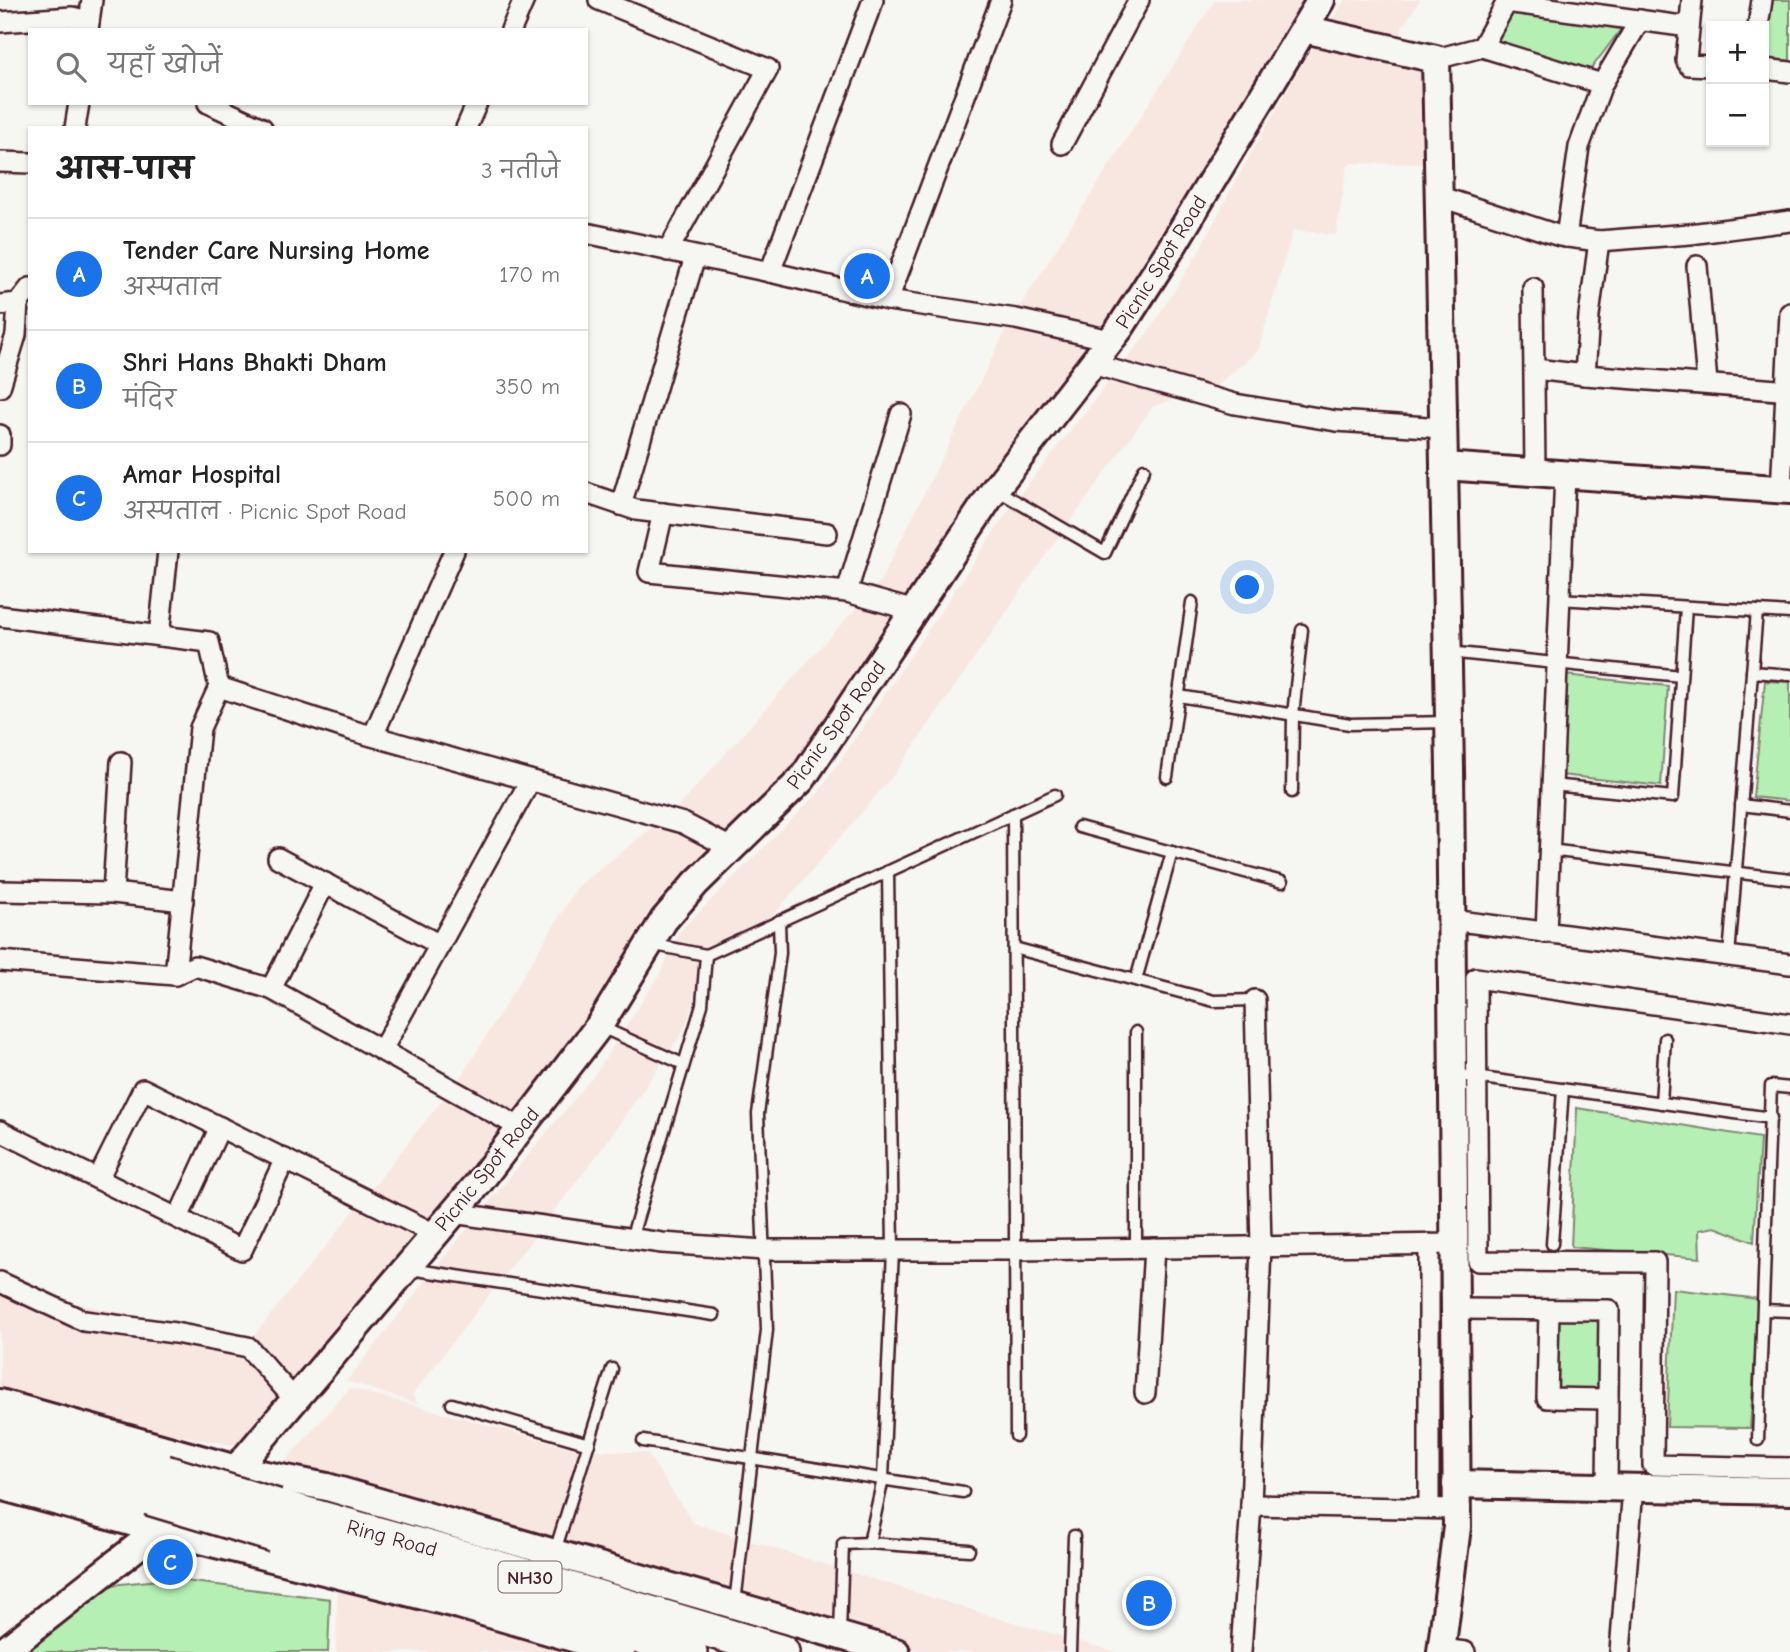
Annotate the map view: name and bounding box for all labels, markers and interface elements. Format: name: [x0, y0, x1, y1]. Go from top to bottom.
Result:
map controls: [1706, 21, 1769, 147]
button: +: [1706, 21, 1769, 84]
search box: [28, 28, 588, 105]
icon: search: [52, 48, 90, 86]
text: यहाँ खोजें: [108, 50, 222, 80]
button: −: [1706, 84, 1769, 147]
text: आस-पास: [56, 152, 193, 187]
text: 3 नतीजे: [481, 157, 560, 184]
street label: Picnic Spot Road: [1110, 191, 1212, 333]
text: Tender Care Nursing Home: [123, 236, 429, 266]
pin: A: [844, 250, 890, 302]
text: A: [73, 261, 85, 288]
text: 170 m: [499, 261, 560, 288]
text: अस्पताल: [123, 274, 221, 301]
text: Shri Hans Bhakti Dham: [123, 348, 387, 378]
text: B: [72, 373, 86, 400]
text: 350 m: [495, 373, 560, 400]
text: मंदिर: [123, 386, 176, 413]
text: Amar Hospital: [123, 460, 281, 490]
text: C: [72, 485, 86, 512]
text: 500 m: [493, 485, 560, 512]
text: अस्पताल · Picnic Spot Road: [123, 498, 407, 525]
your location: [1230, 570, 1264, 604]
street label: Picnic Spot Road: [782, 656, 890, 794]
street label: Picnic Spot Road: [430, 1102, 544, 1236]
street label: Ring Road: [344, 1514, 440, 1562]
pin: C: [147, 1536, 193, 1588]
road number: NH30: [498, 1562, 562, 1592]
pin: B: [1126, 1577, 1172, 1629]

